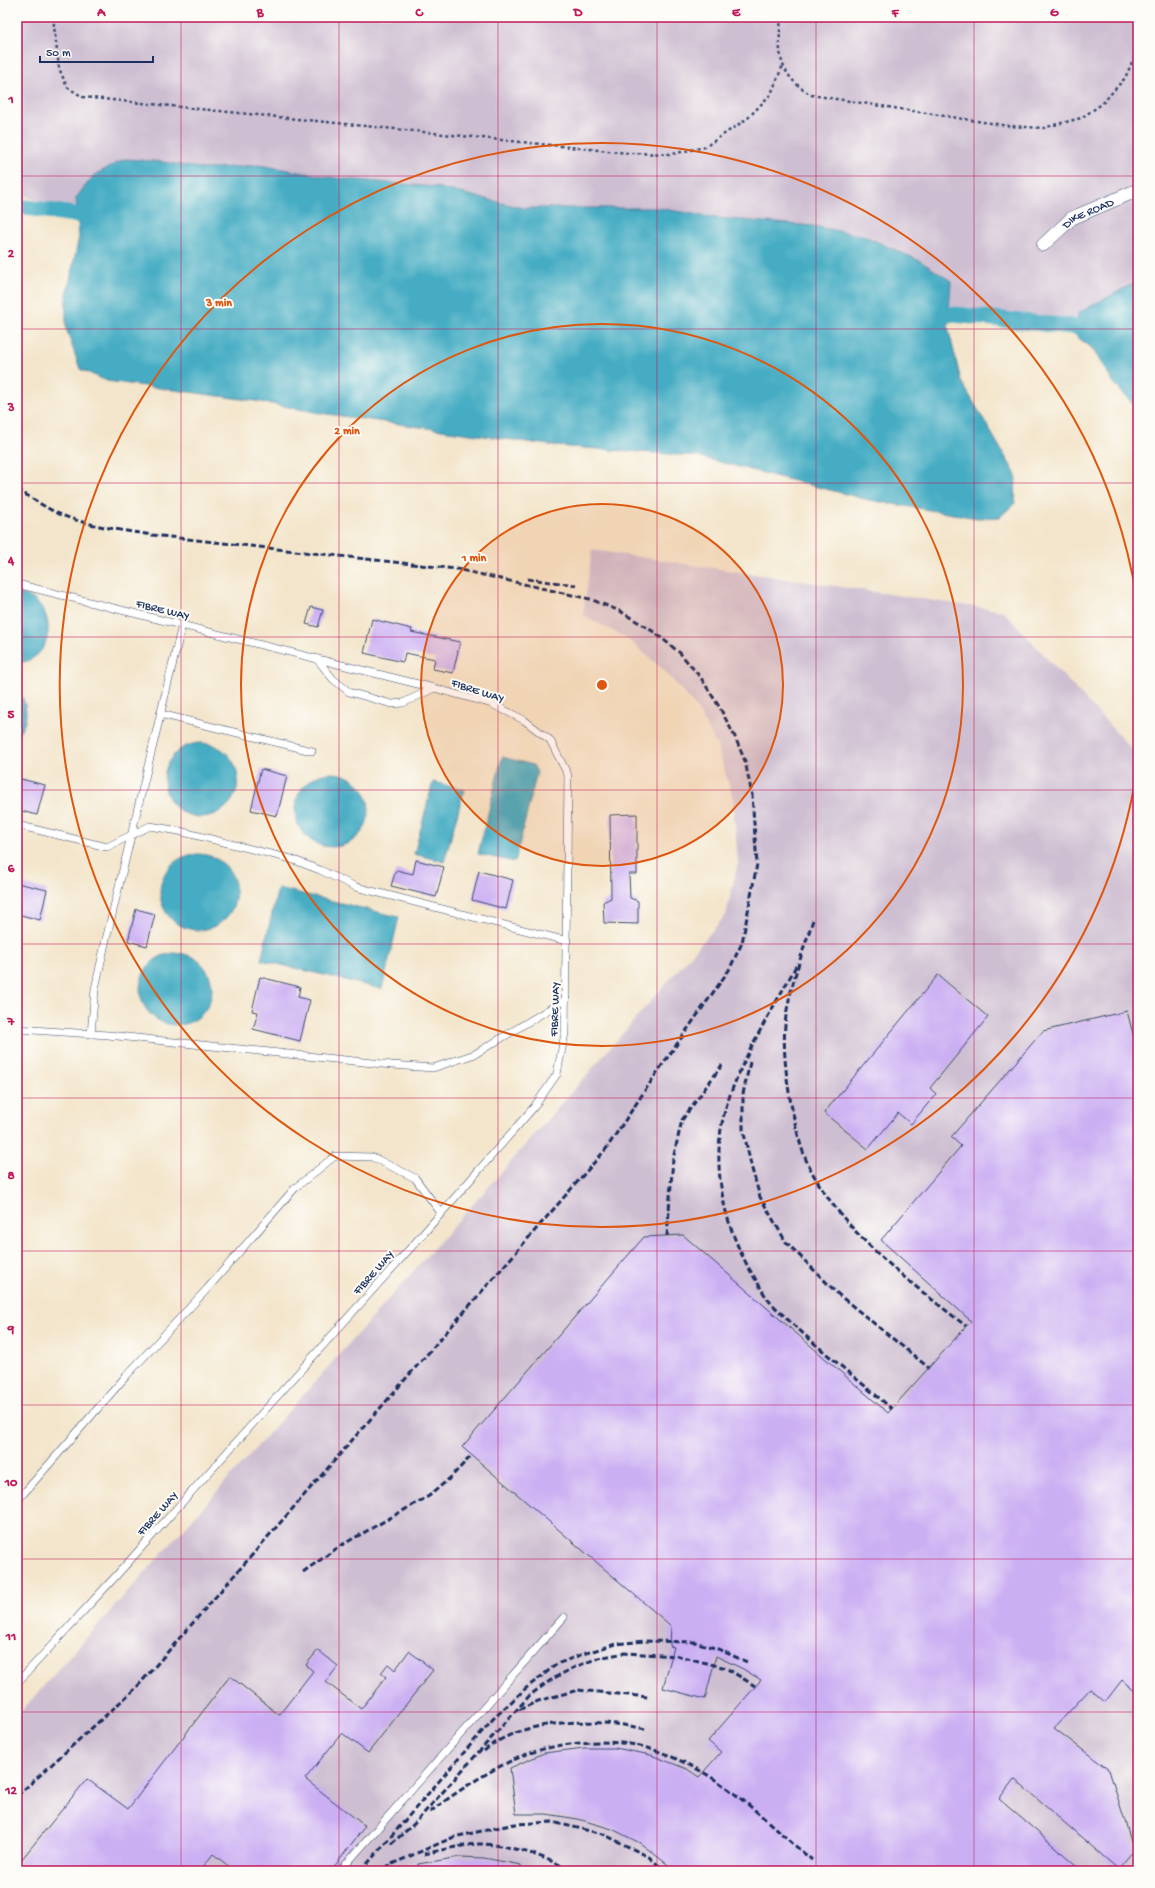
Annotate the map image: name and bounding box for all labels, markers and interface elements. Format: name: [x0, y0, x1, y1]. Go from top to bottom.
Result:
text: A: [96, 6, 106, 21]
text: B: [256, 6, 265, 21]
text: C: [414, 6, 424, 21]
text: D: [573, 6, 583, 21]
text: E: [732, 6, 741, 21]
text: F: [891, 6, 900, 21]
text: G: [1050, 6, 1059, 21]
scale bar: [40, 38, 153, 64]
text: 50 m: [46, 47, 71, 61]
text: 1: [7, 93, 14, 108]
street label: DIKE ROAD: [1059, 196, 1117, 233]
text: 2: [8, 247, 15, 262]
text: 3 min: [205, 297, 232, 311]
text: 3: [7, 401, 15, 416]
text: 2 min: [334, 425, 360, 439]
text: 1 min: [461, 552, 487, 566]
text: 4: [7, 554, 15, 569]
street label: FIBRE WAY: [133, 597, 191, 624]
street label: FIBRE WAY: [448, 676, 506, 707]
centre of rings: [595, 678, 609, 692]
text: 5: [8, 708, 15, 723]
text: 6: [8, 862, 15, 877]
street label: FIBRE WAY: [548, 981, 564, 1038]
text: 7: [7, 1015, 16, 1030]
text: 8: [7, 1169, 15, 1184]
street label: FIBRE WAY: [350, 1248, 398, 1299]
text: 9: [7, 1323, 15, 1338]
text: 10: [4, 1476, 18, 1491]
street label: FIBRE WAY: [134, 1489, 182, 1540]
text: 11: [5, 1630, 16, 1645]
text: 12: [4, 1784, 17, 1799]

